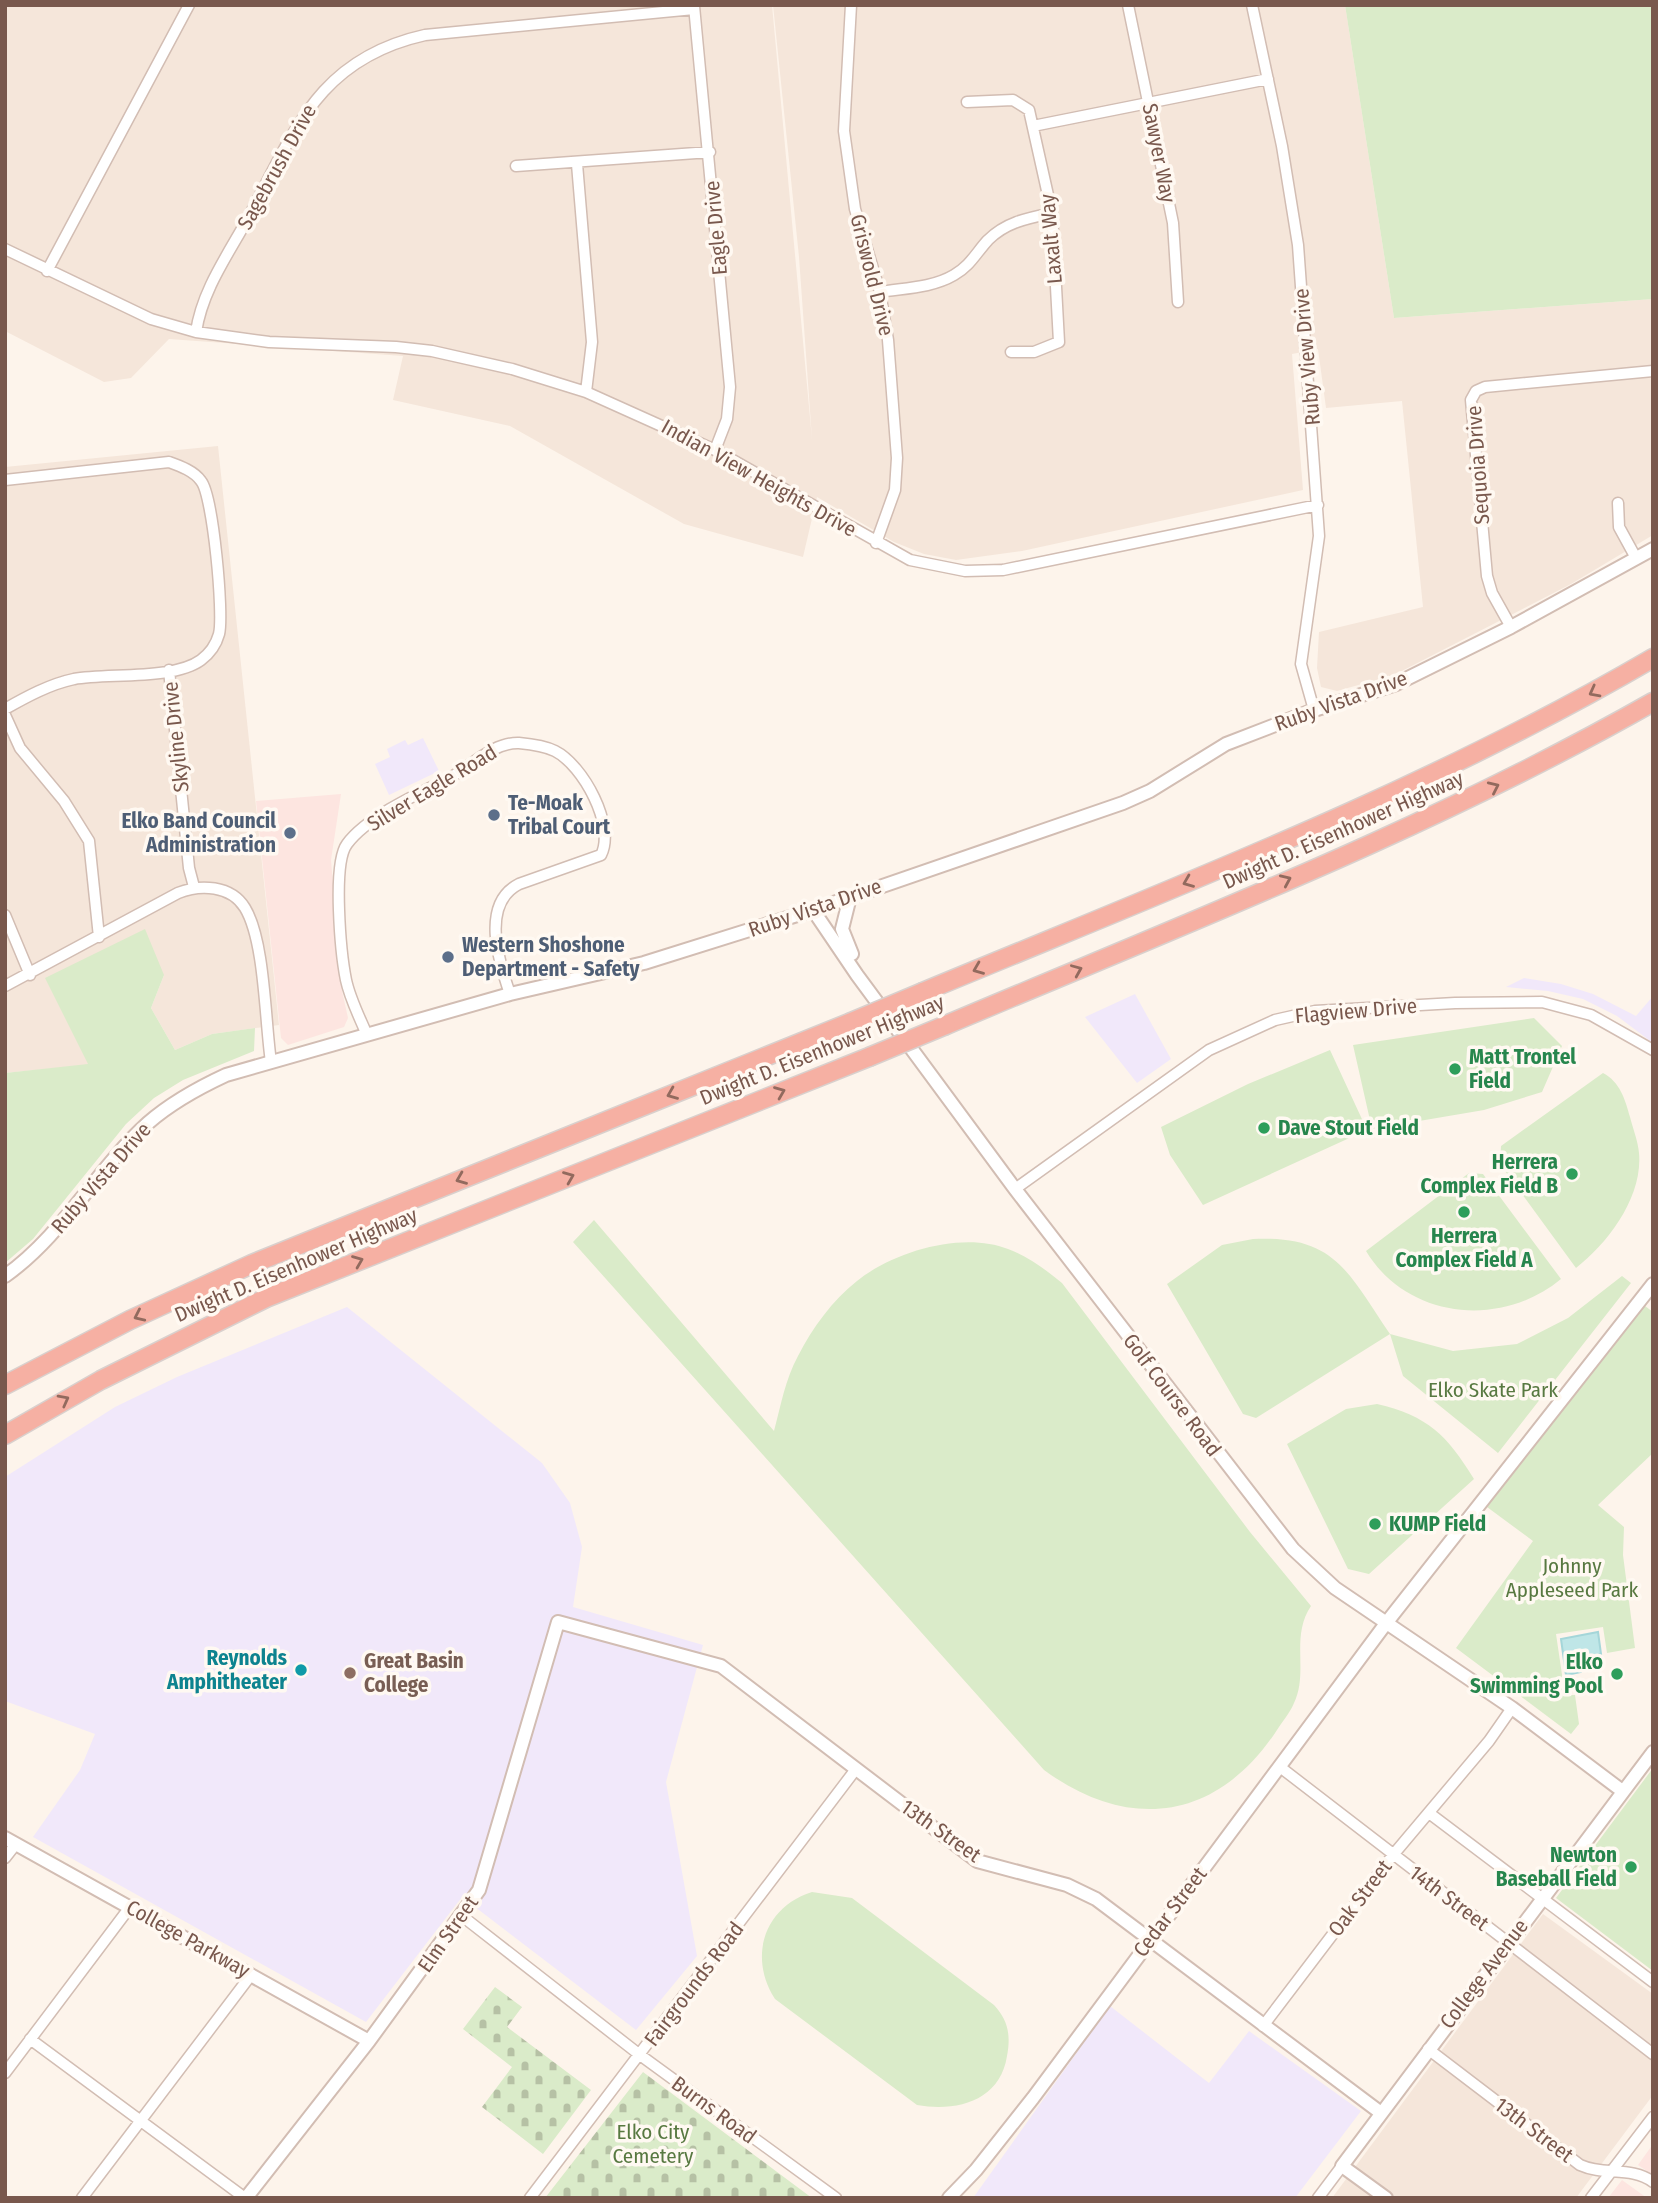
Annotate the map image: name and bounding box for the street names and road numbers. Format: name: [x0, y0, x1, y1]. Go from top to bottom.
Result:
street label: Sagebrush Drive: [232, 100, 322, 234]
street label: Sawyer Way: [1137, 101, 1181, 206]
street label: Eagle Drive: [699, 180, 733, 276]
street label: Laxalt Way: [1034, 192, 1068, 285]
street label: Griswold Drive: [844, 212, 900, 338]
street label: Ruby View Drive: [1288, 287, 1326, 427]
street label: Sequoia Drive: [1461, 405, 1495, 525]
street label: Indian View Heights Drive: [657, 414, 861, 542]
street label: Ruby Vista Drive: [1271, 665, 1411, 737]
street label: Skyline Drive: [157, 680, 195, 794]
street label: Silver Eagle Road: [362, 739, 502, 837]
street label: Dwight D. Eisenhower Highway: [1218, 765, 1468, 895]
street label: Ruby Vista Drive: [745, 873, 885, 943]
street label: Dwight D. Eisenhower Highway: [696, 989, 948, 1111]
street label: Flagview Drive: [1294, 993, 1418, 1029]
street label: Ruby Vista Drive: [46, 1117, 156, 1239]
street label: Dwight D. Eisenhower Highway: [171, 1202, 422, 1328]
street label: Golf Course Road: [1117, 1328, 1227, 1462]
street label: 13th Street: [896, 1794, 986, 1868]
street label: Oak Street: [1323, 1854, 1397, 1942]
street label: 14th Street: [1404, 1860, 1494, 1936]
street label: Cedar Street: [1128, 1862, 1212, 1962]
street label: Elm Street: [412, 1890, 484, 1977]
street label: College Parkway: [122, 1894, 255, 1984]
street label: College Avenue: [1434, 1914, 1534, 2034]
street label: Fairgrounds Road: [639, 1917, 749, 2051]
street label: Burns Road: [667, 2071, 761, 2149]
street label: 13th Street: [1489, 2092, 1579, 2168]

